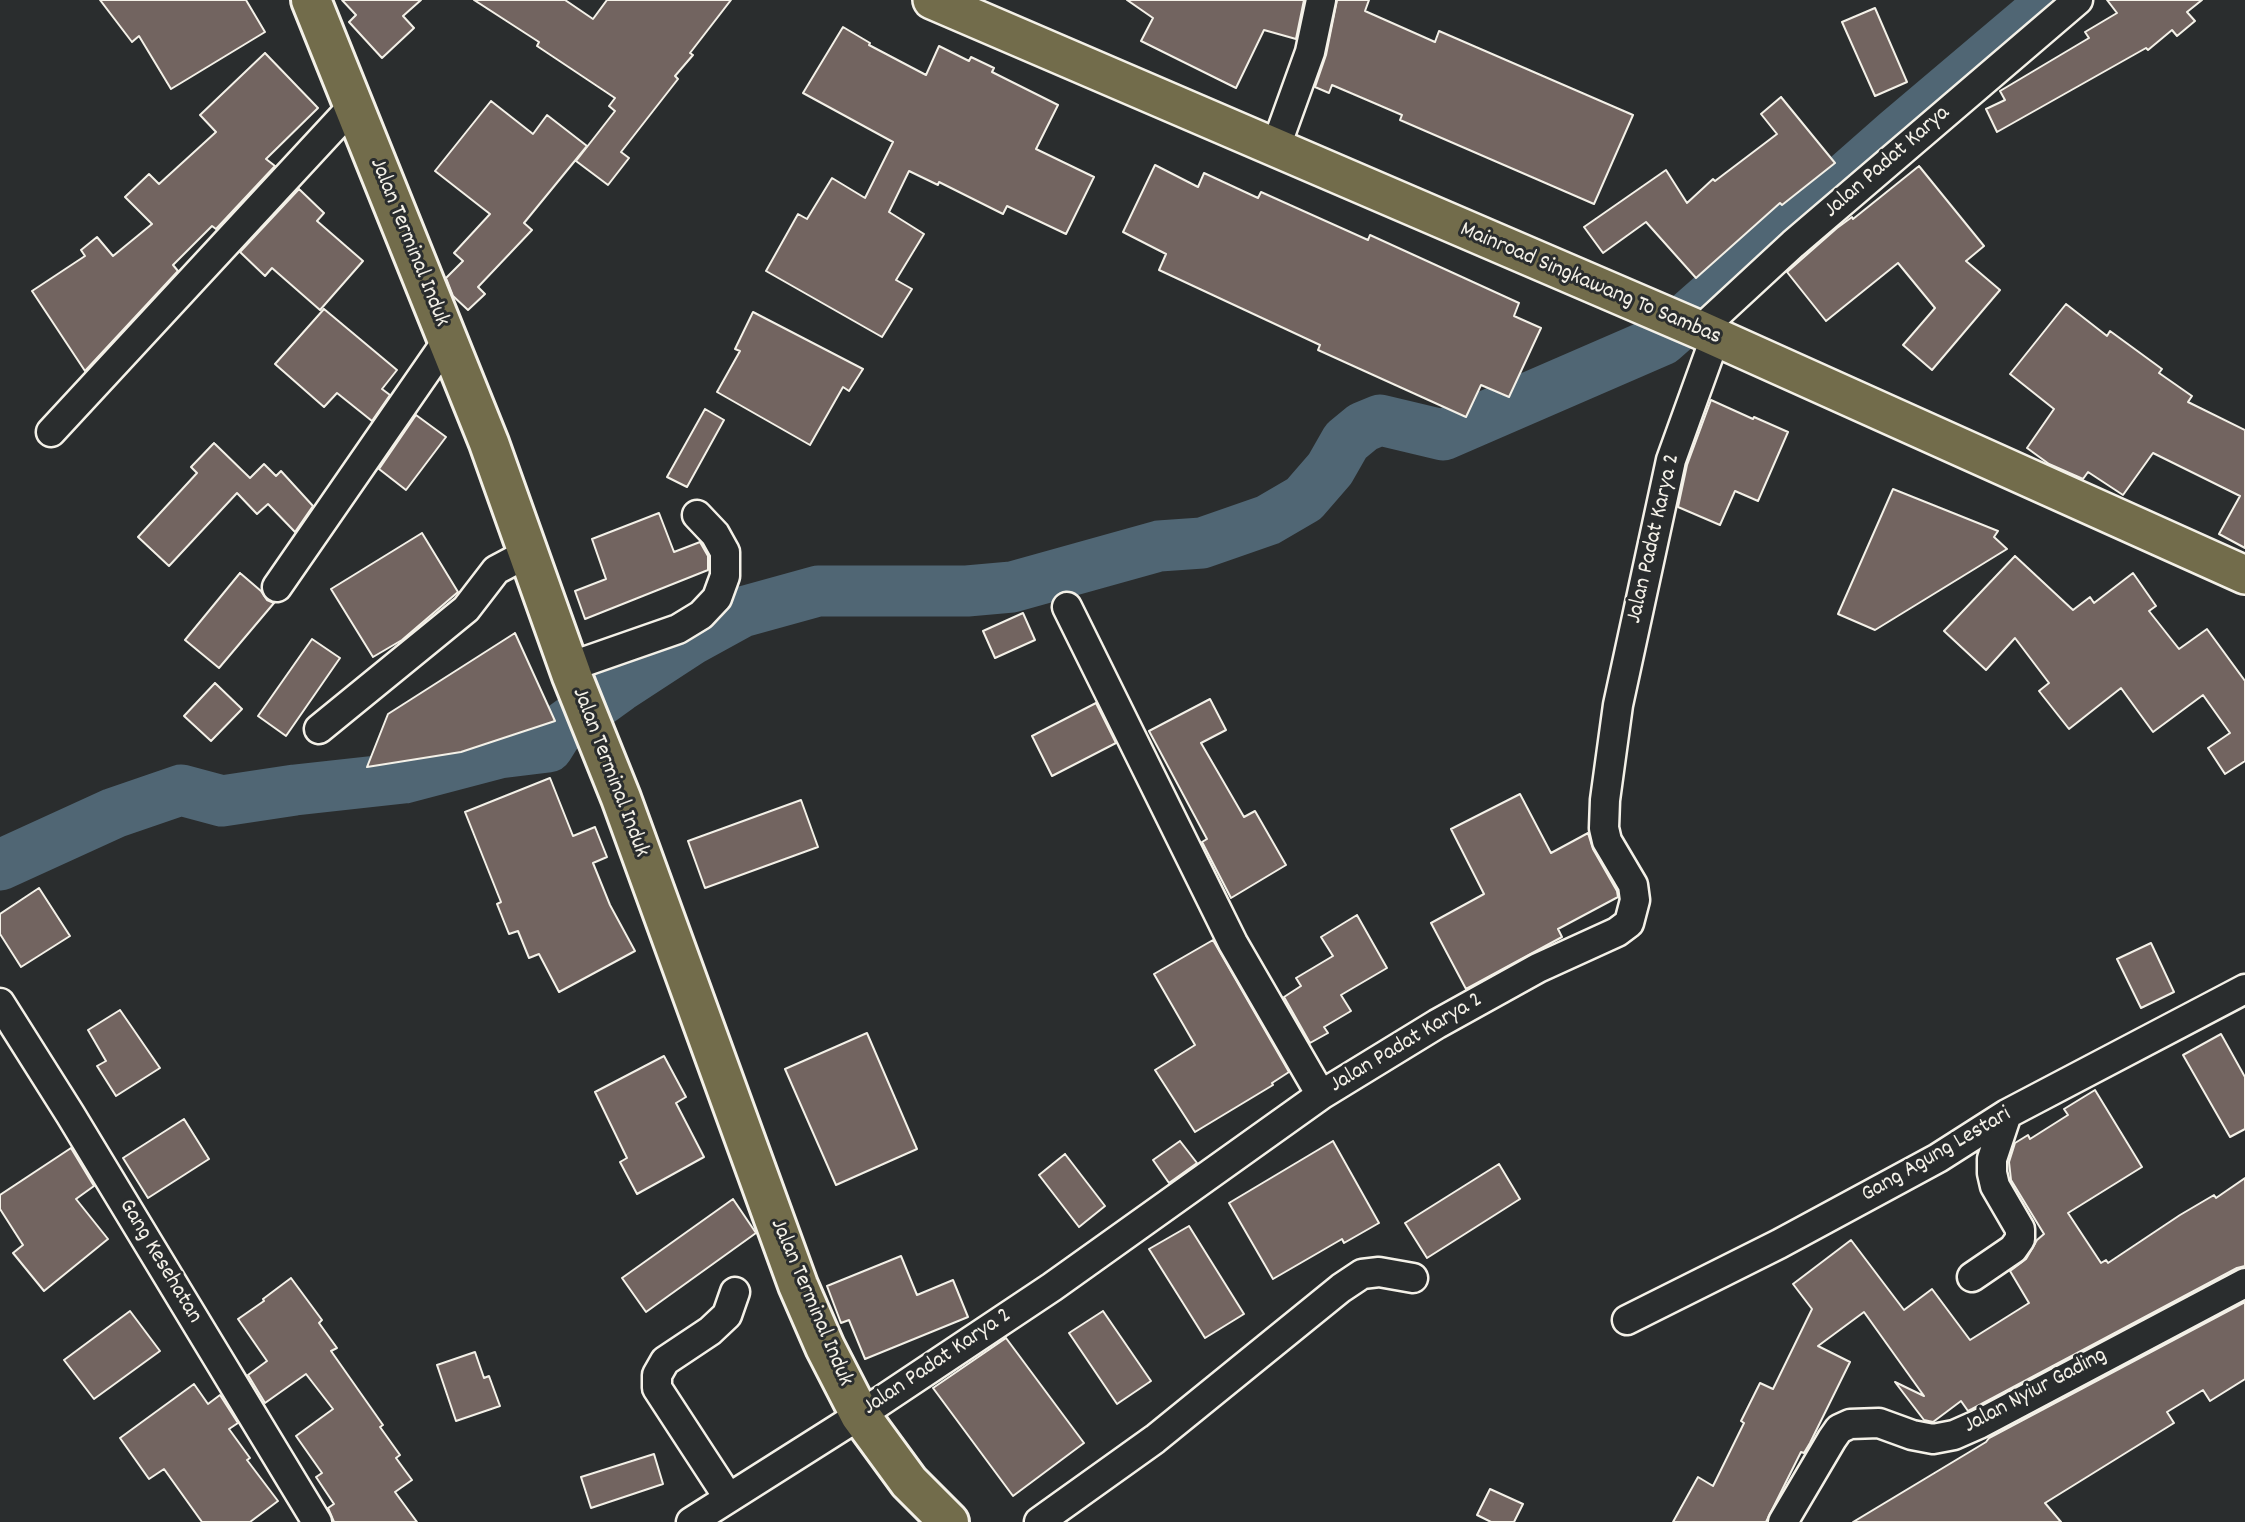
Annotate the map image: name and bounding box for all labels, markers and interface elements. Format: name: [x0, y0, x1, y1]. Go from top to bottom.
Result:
street label: Jalan Padat Karya: [1819, 101, 1957, 225]
street label: Jalan Terminal Induk: [362, 155, 454, 331]
street label: Mainroad Singkawang To Sambas: [1455, 217, 1725, 353]
street label: Jalan Padat Karya 2: [1622, 451, 1688, 627]
street label: Jalan Terminal Induk: [564, 684, 654, 862]
street label: Jalan Padat Karya 2: [1326, 988, 1488, 1100]
street label: Gang Agung Lestari: [1857, 1102, 2017, 1210]
street label: Gang Kesehatan: [111, 1195, 207, 1329]
street label: Jalan Terminal Induk: [762, 1215, 858, 1391]
street label: Jalan Padat Karya 2: [858, 1303, 1018, 1423]
street label: Jalan Nyiur Gading: [1960, 1343, 2112, 1441]

